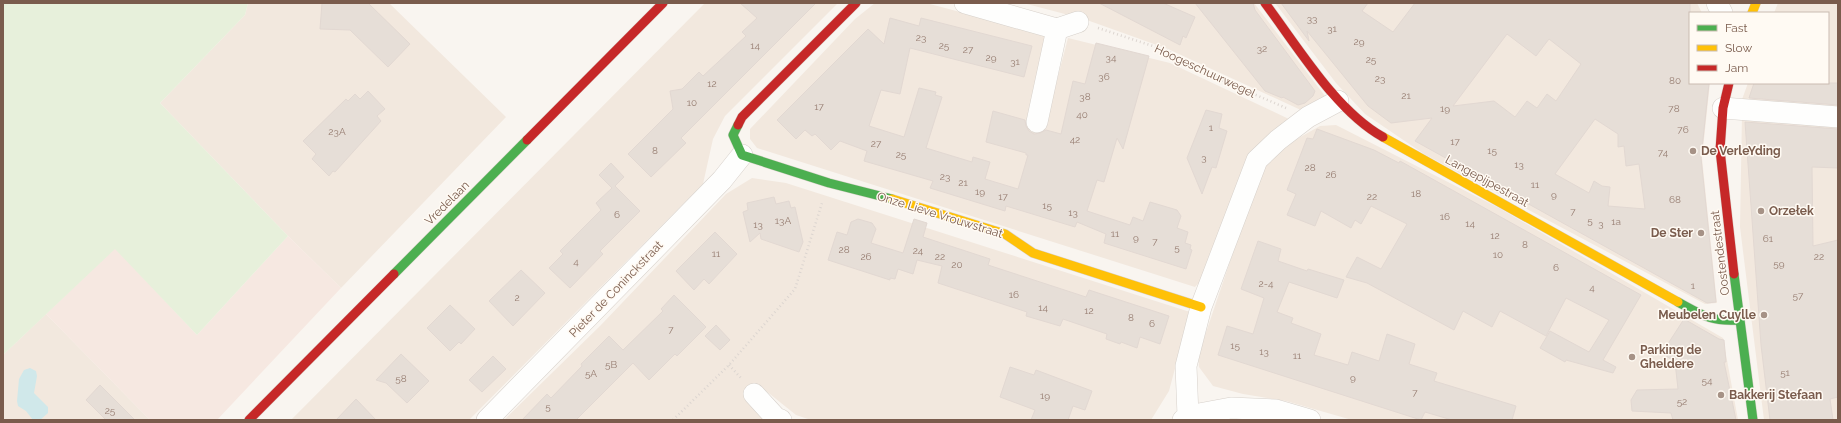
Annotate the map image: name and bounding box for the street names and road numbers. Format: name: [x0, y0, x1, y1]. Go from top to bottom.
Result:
street label: Hoogeschuurwegel: [1152, 41, 1258, 101]
street label: Langepijpestraat: [1443, 152, 1531, 210]
street label: Vredelaan: [422, 178, 472, 228]
street label: Onze Lieve Vrouwstraat: [875, 189, 1005, 241]
street label: Oostendestraat: [1708, 210, 1732, 296]
street label: Pieter de Coninckstraat: [566, 238, 666, 340]

